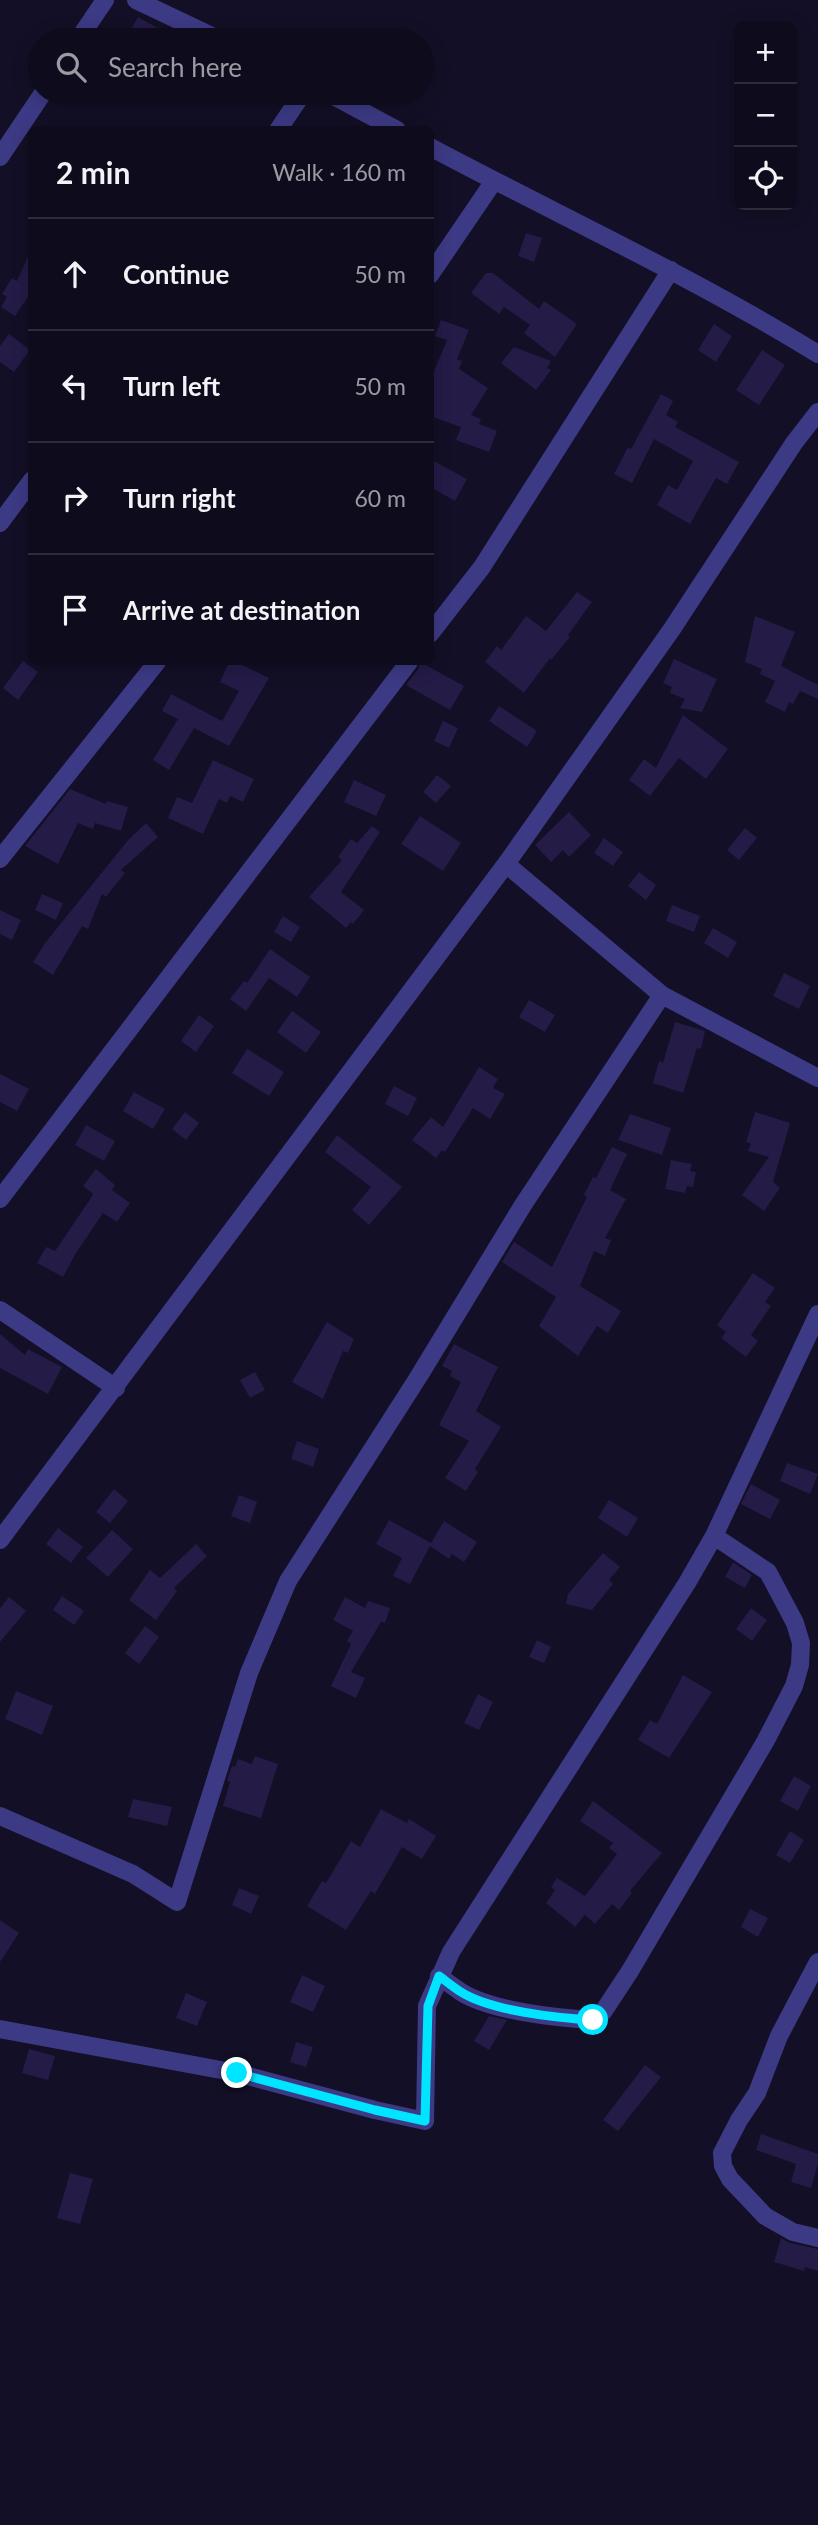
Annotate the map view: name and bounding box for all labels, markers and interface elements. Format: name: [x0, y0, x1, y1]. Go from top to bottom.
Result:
map controls: [734, 21, 797, 210]
button: +: [734, 21, 797, 84]
search box: [28, 28, 434, 105]
icon: search: [52, 48, 90, 86]
text: Search here: [108, 51, 242, 83]
button: −: [734, 84, 797, 147]
button: locate: [734, 147, 797, 210]
text: 2 min: [56, 154, 130, 190]
text: Walk · 160 m: [272, 158, 406, 186]
icon: ahead: [56, 255, 94, 293]
text: Continue: [123, 258, 229, 290]
text: 50 m: [355, 260, 406, 288]
icon: left: [56, 367, 94, 405]
text: Turn left: [123, 370, 220, 402]
text: 50 m: [355, 372, 406, 400]
icon: right: [56, 479, 94, 517]
text: Turn right: [123, 482, 236, 514]
text: 60 m: [355, 484, 406, 512]
icon: arrive: [56, 591, 94, 629]
text: Arrive at destination: [123, 594, 360, 626]
route start: [577, 2004, 608, 2035]
route end: [221, 2057, 252, 2088]

